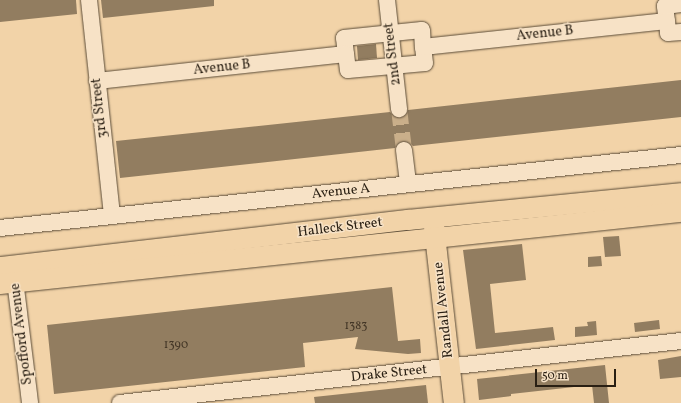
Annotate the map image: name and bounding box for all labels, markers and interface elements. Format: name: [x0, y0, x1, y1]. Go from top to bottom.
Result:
street label: 2nd Street: [381, 22, 405, 86]
street label: Avenue B: [516, 23, 574, 45]
street label: Avenue B: [193, 57, 251, 79]
street label: 3rd Street: [88, 77, 112, 139]
street label: Avenue A: [311, 181, 371, 203]
street label: Halleck Street: [297, 214, 383, 242]
street label: Randall Avenue: [431, 261, 457, 359]
street label: Spofford Avenue: [7, 282, 37, 386]
house number: 1383: [344, 320, 368, 334]
house number: 1390: [164, 339, 188, 353]
scale bar: [537, 361, 618, 387]
street label: Drake Street: [350, 362, 428, 386]
text: 50 m: [542, 368, 568, 384]

